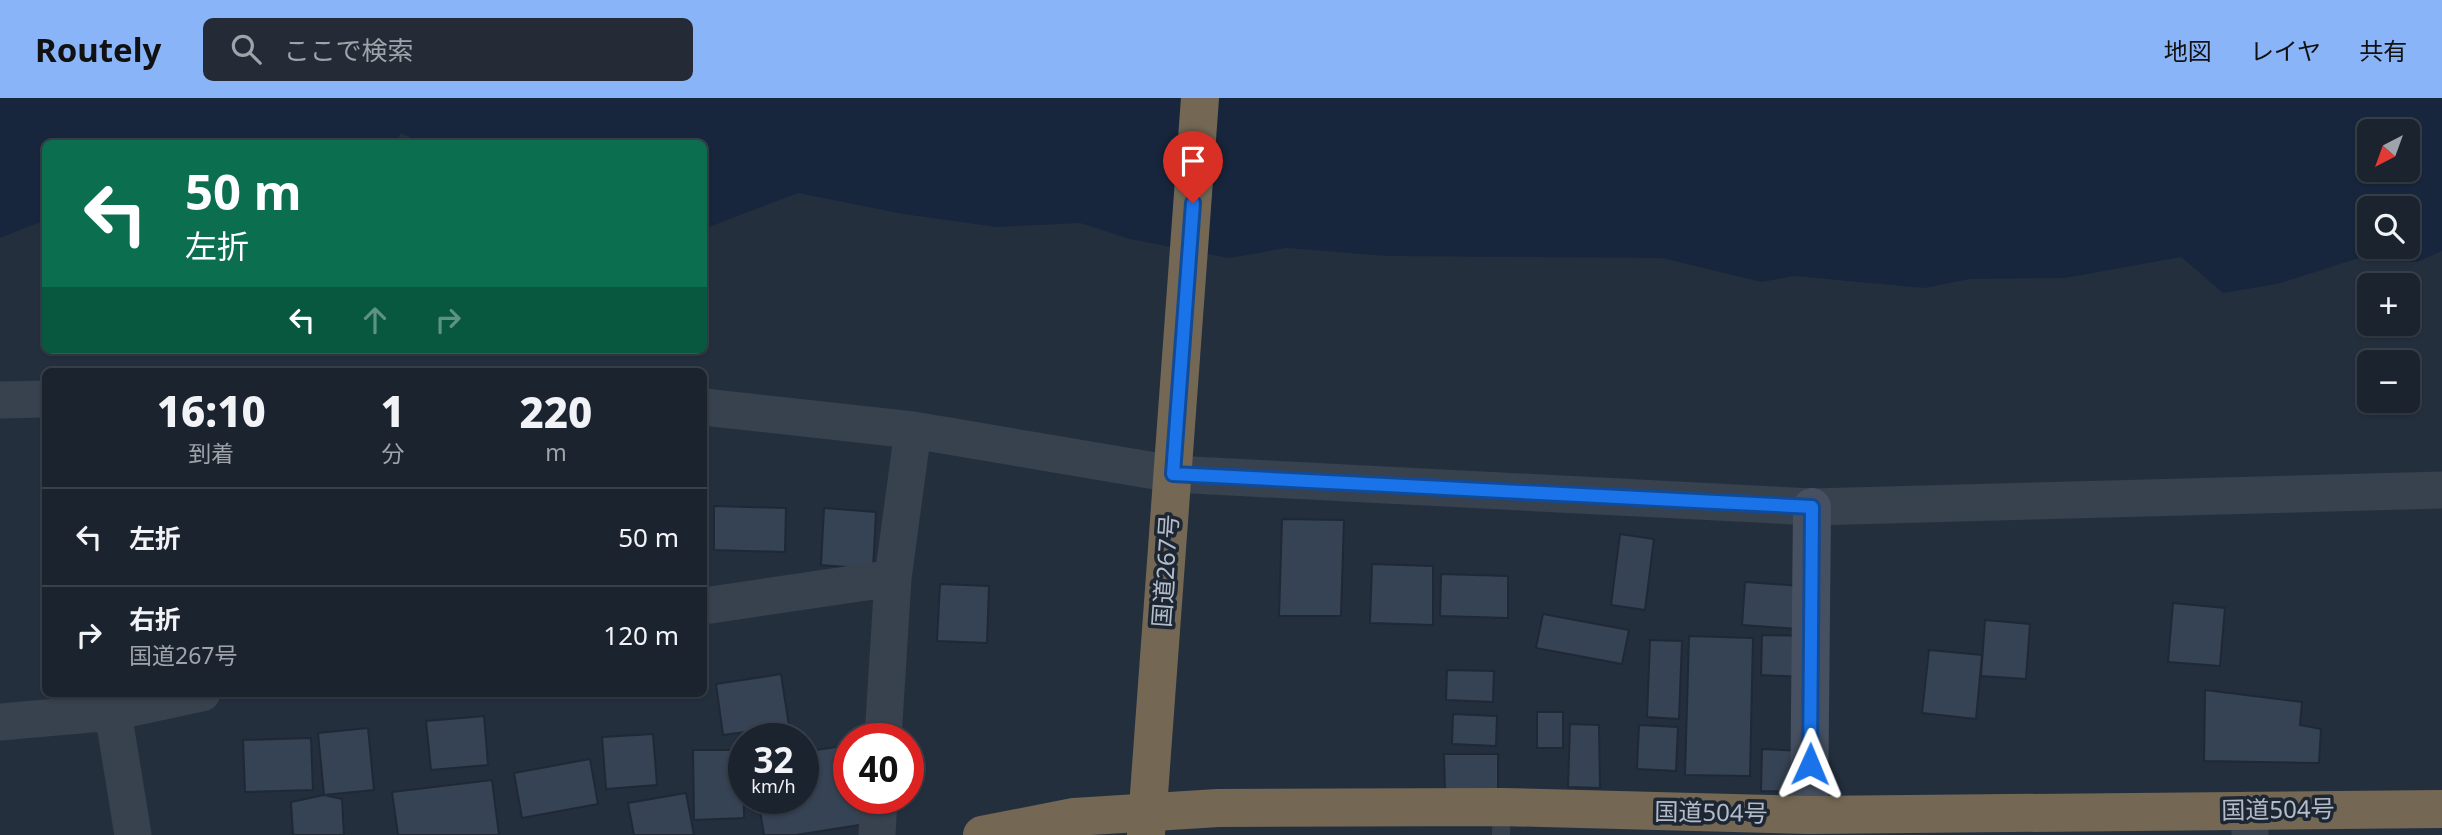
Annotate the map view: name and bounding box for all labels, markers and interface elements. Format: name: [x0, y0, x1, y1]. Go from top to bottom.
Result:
search box: [203, 18, 693, 81]
text: Routely: [35, 27, 161, 72]
icon: search: [227, 30, 265, 68]
text: ここで検索: [283, 32, 413, 68]
text: 地図: [2164, 34, 2212, 67]
text: レイヤ: [2250, 34, 2321, 67]
text: 共有: [2359, 34, 2407, 67]
north arrow: [2357, 119, 2420, 182]
map controls: [2357, 119, 2420, 413]
pin: [1163, 131, 1223, 203]
icon: arrive: [1174, 142, 1212, 180]
text: 50 m: [185, 158, 302, 224]
icon: left: [70, 168, 161, 259]
button: search: [2357, 196, 2420, 259]
text: 左折: [185, 224, 249, 267]
button: +: [2357, 273, 2420, 336]
icon: left: [283, 301, 321, 339]
icon: ahead: [356, 301, 394, 339]
icon: right: [429, 301, 467, 339]
button: −: [2357, 350, 2420, 413]
text: 16:10: [157, 382, 266, 439]
text: 1: [380, 382, 405, 439]
text: 220: [519, 383, 592, 440]
text: m: [545, 436, 567, 468]
text: 到着: [188, 437, 234, 469]
text: 分: [381, 437, 404, 469]
street label: 国道267号: [1144, 513, 1185, 629]
icon: left: [70, 518, 108, 556]
text: 50 m: [618, 519, 679, 555]
text: 左折: [129, 520, 181, 556]
text: 右折: [129, 601, 181, 637]
icon: right: [70, 616, 108, 654]
text: 120 m: [603, 617, 679, 653]
text: 国道267号: [129, 639, 237, 671]
speed limit sign: 40: [833, 723, 924, 814]
position arrow: [1773, 727, 1847, 801]
text: 32: [753, 736, 794, 783]
text: km/h: [751, 774, 796, 798]
street label: 国道504号: [2221, 791, 2335, 826]
street label: 国道504号: [1654, 794, 1768, 829]

